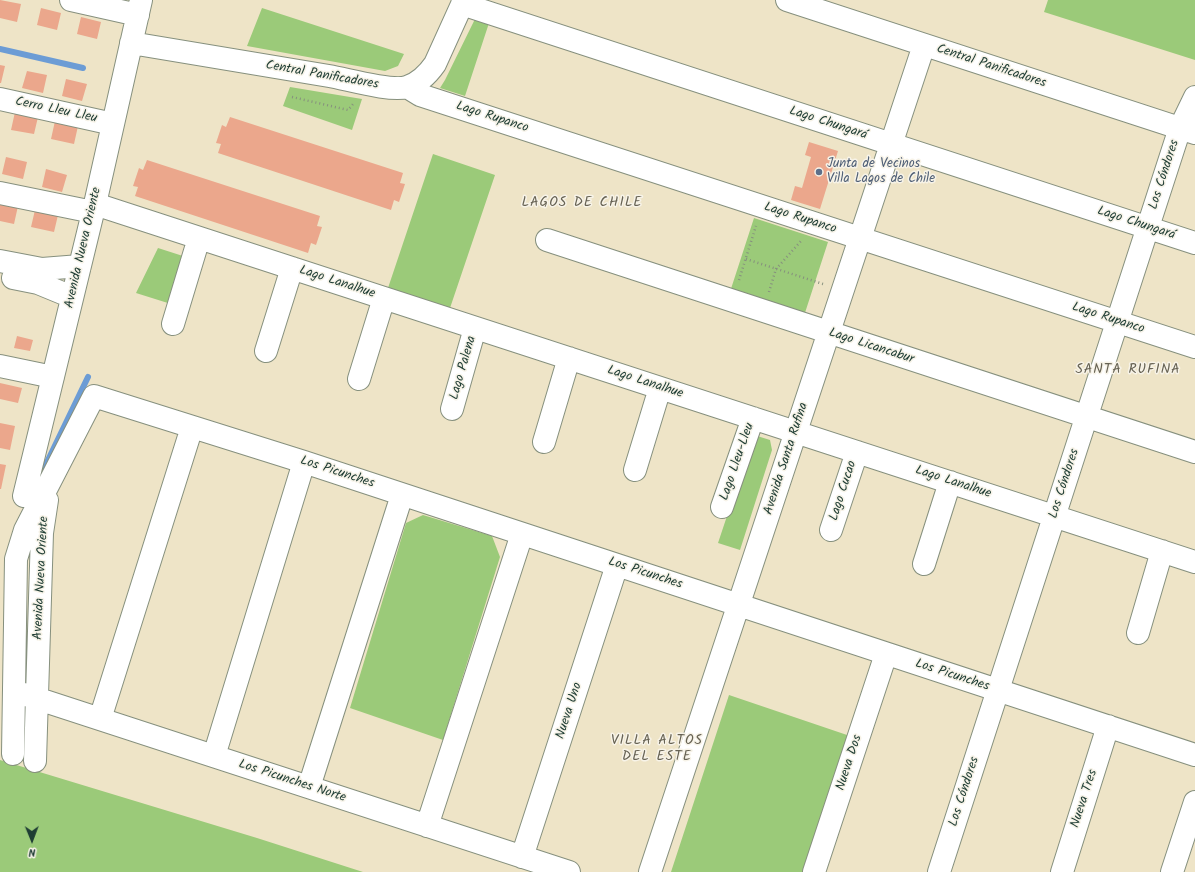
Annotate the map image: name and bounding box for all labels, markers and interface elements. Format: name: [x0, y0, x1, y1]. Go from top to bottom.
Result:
street label: Central Panificadores: [934, 42, 1048, 92]
street label: Central Panificadores: [264, 58, 380, 94]
street label: Cerro Lleu Lleu: [14, 95, 98, 127]
street label: Lago Rupanco: [454, 99, 530, 137]
street label: Lago Chungará: [787, 104, 869, 144]
street label: Los Cóndores: [1146, 138, 1184, 212]
place label: Junta de Vecinos Villa Lagos de Chile: [827, 157, 935, 188]
marker: Junta de Vecinos Villa Lagos de Chile: [814, 167, 824, 177]
street label: Avenida Nueva Oriente: [62, 186, 106, 310]
district label: LAGOS DE CHILE: [521, 196, 643, 212]
street label: Lago Rupanco: [762, 200, 838, 238]
street label: Lago Chungará: [1095, 204, 1177, 244]
street label: Lago Lanalhue: [297, 263, 377, 303]
street label: Lago Rupanco: [1070, 300, 1146, 338]
street label: Lago Licancabur: [826, 326, 916, 368]
street label: Lago Palena: [447, 334, 481, 402]
street label: Lago Lanalhue: [605, 363, 685, 403]
district label: SANTA RUFINA: [1075, 363, 1181, 379]
street label: Avenida Santa Rufina: [761, 401, 813, 517]
street label: Lago Lleu-Lleu: [717, 421, 759, 503]
street label: Los Cóndores: [1046, 447, 1084, 521]
street label: Los Picunches: [298, 454, 376, 492]
street label: Lago Cucao: [827, 459, 861, 523]
street label: Lago Lanalhue: [913, 463, 993, 503]
street label: Avenida Nueva Oriente: [31, 516, 53, 640]
street label: Los Picunches: [606, 555, 684, 593]
street label: Los Picunches: [913, 657, 991, 695]
street label: Nueva Uno: [554, 681, 586, 741]
street label: Nueva Dos: [834, 733, 866, 793]
district label: VILLA ALTOS DEL ESTE: [611, 734, 703, 766]
street label: Los Cóndores: [946, 755, 984, 829]
street label: Los Picunches Norte: [236, 757, 348, 807]
street label: Nueva Tres: [1068, 768, 1102, 830]
north arrow: [12, 820, 52, 860]
text: N: [29, 843, 36, 861]

